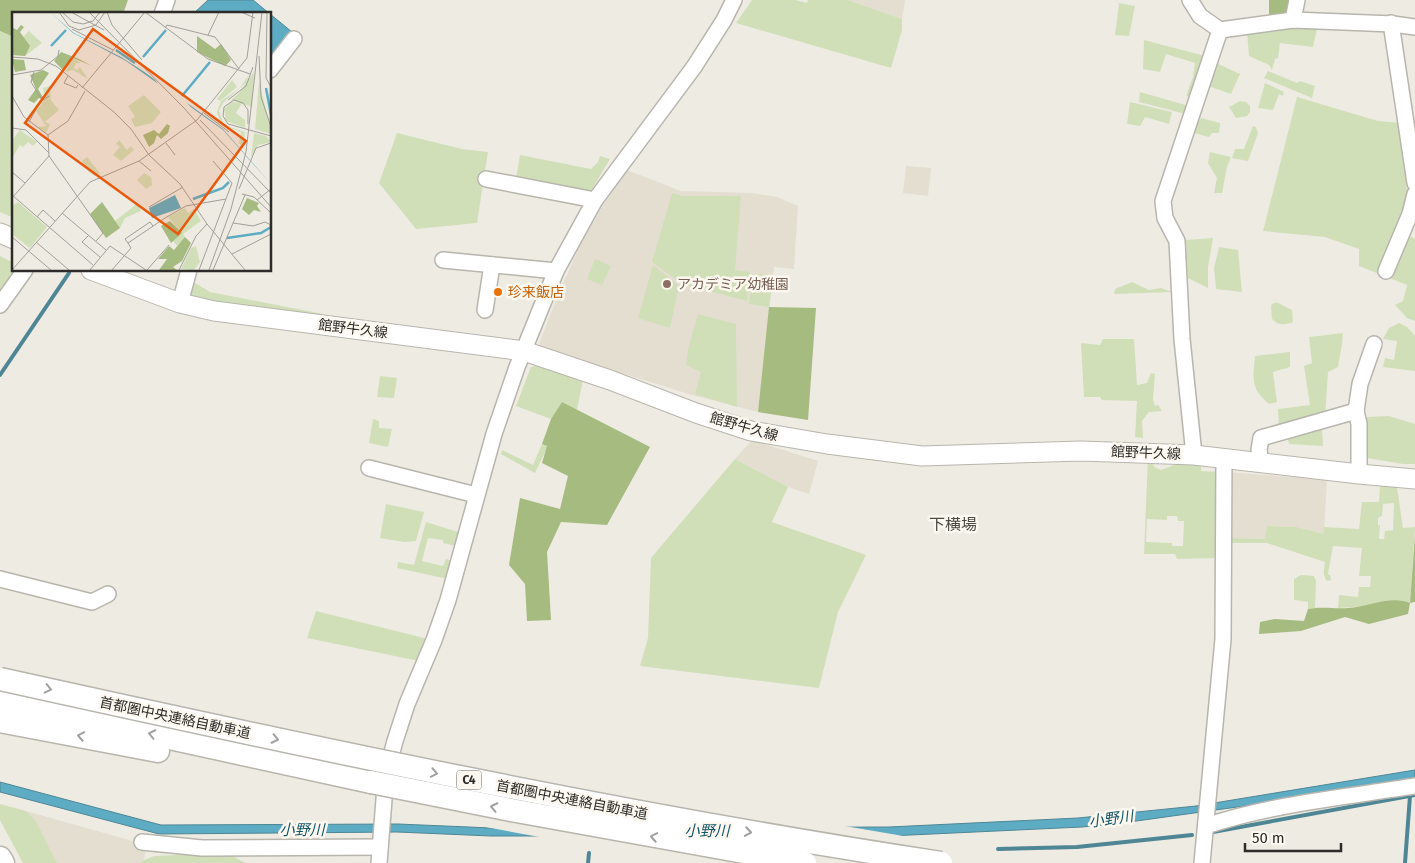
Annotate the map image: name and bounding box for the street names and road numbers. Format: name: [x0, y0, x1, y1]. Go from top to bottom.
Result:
street label: 館野牛久線: [317, 316, 389, 342]
street label: 館野牛久線: [708, 409, 780, 445]
street label: 館野牛久線: [1111, 443, 1181, 463]
street label: 首都圏中央連絡自動車道: [98, 694, 252, 742]
road number: C4: [456, 770, 482, 790]
street label: 首都圏中央連絡自動車道: [495, 777, 649, 823]

